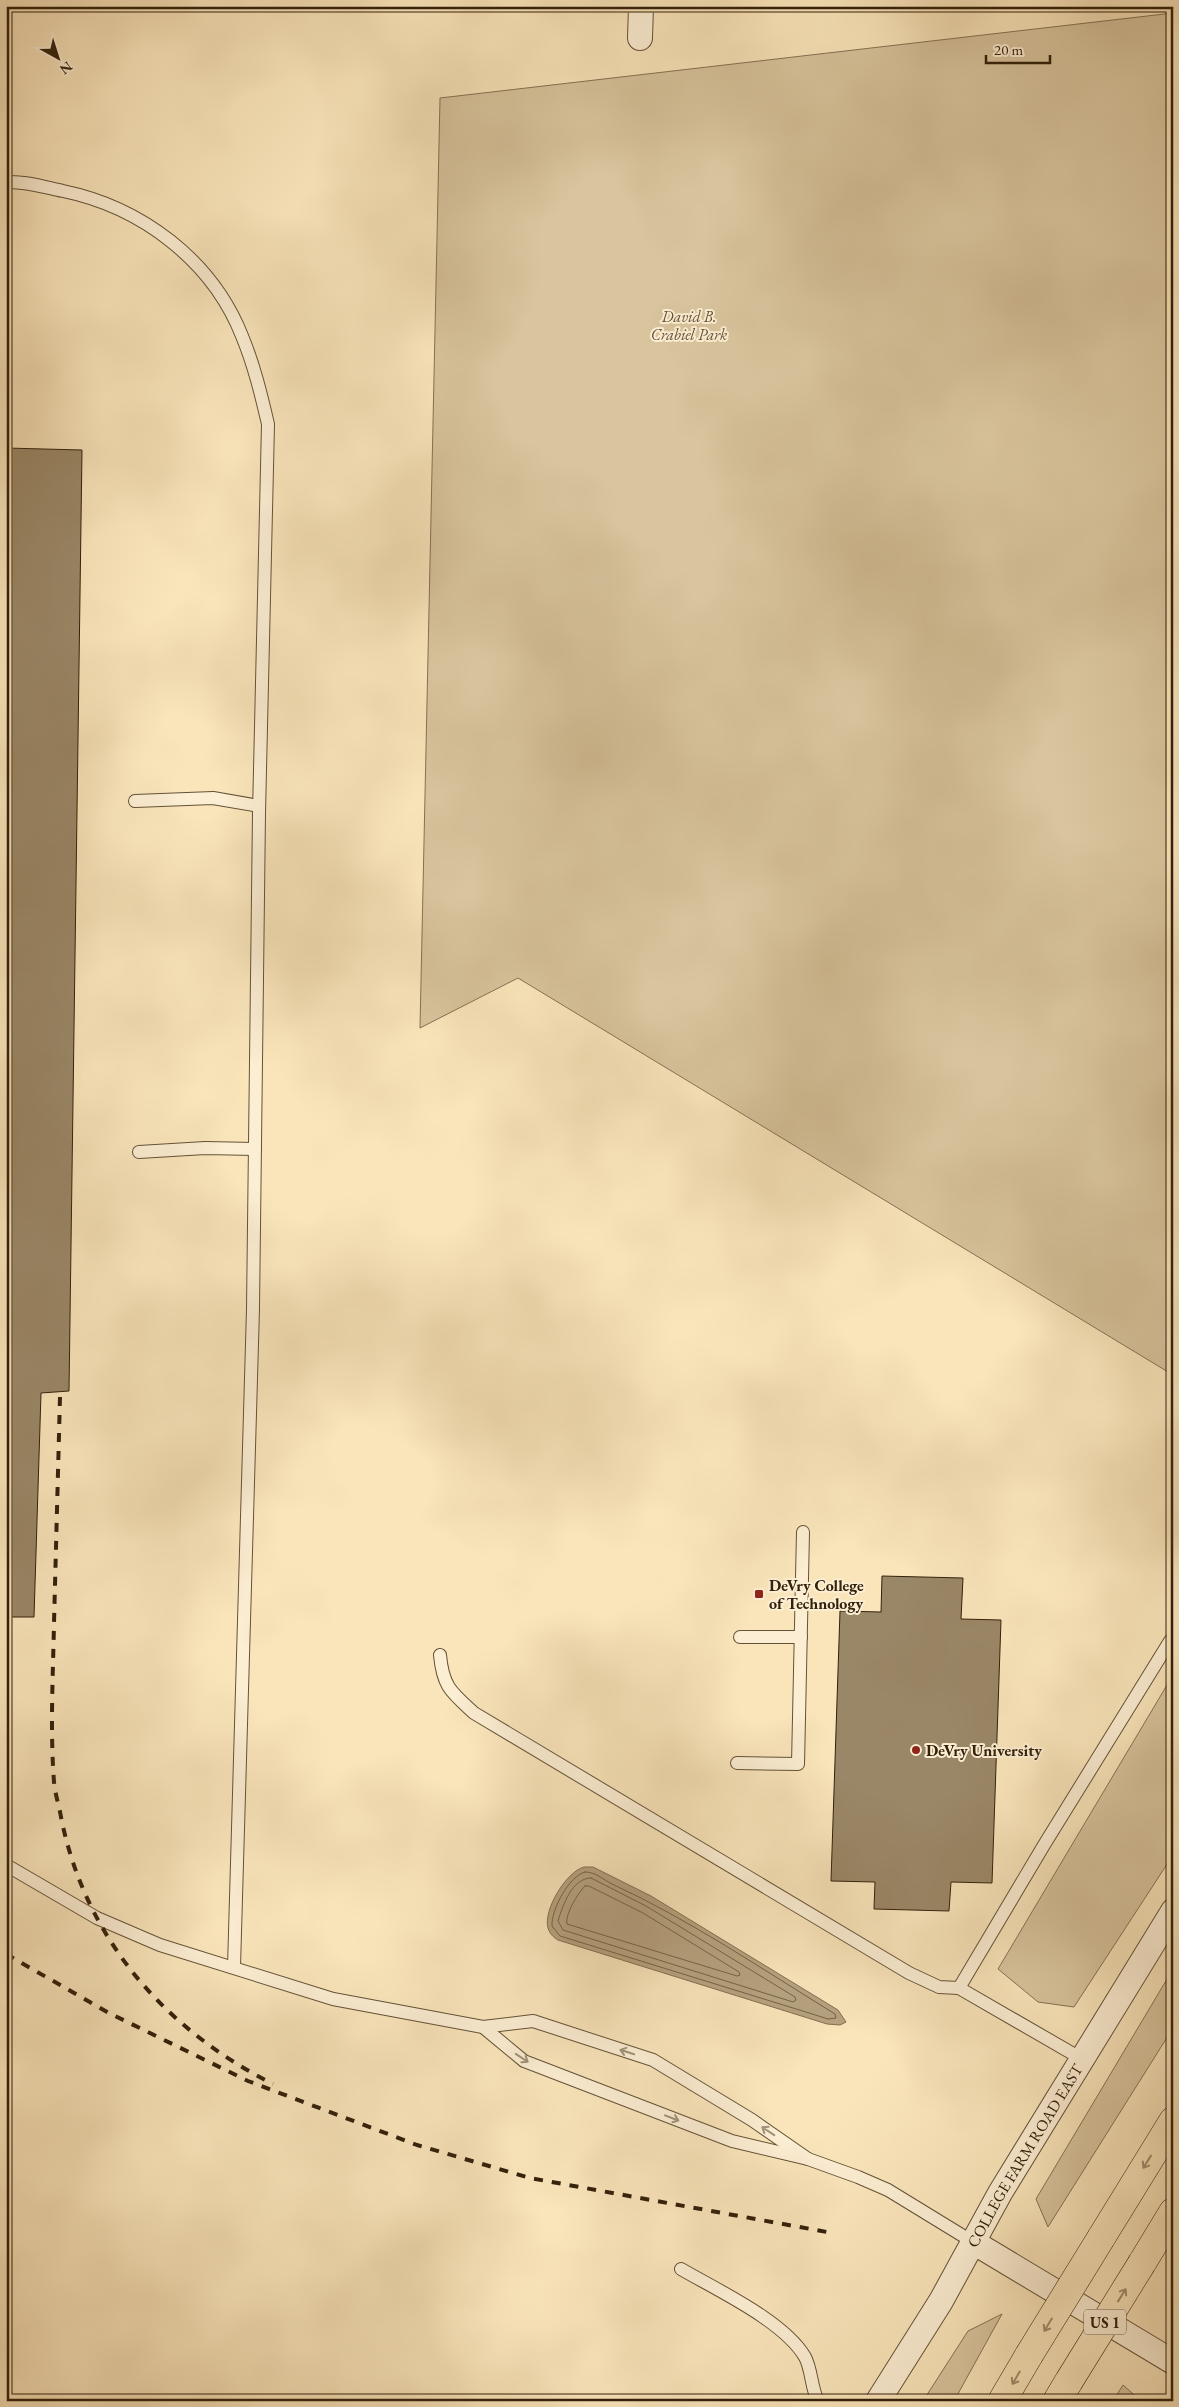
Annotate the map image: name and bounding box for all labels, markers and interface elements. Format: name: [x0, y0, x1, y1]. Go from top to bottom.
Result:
north arrow: [32, 32, 82, 82]
scale bar: [986, 32, 1050, 64]
text: 20 m: [994, 40, 1023, 59]
text: N: [56, 58, 76, 79]
park label: David B. Crabiel Park: [651, 306, 728, 345]
place label: DeVry College of Technology: [769, 1575, 864, 1614]
marker: DeVry College of Technology: [753, 1588, 765, 1600]
place label: DeVry University: [926, 1740, 1042, 1761]
marker: DeVry University: [910, 1744, 922, 1756]
one-way arrow: [620, 2047, 635, 2056]
one-way arrow: [514, 2053, 528, 2063]
street label: COLLEGE FARM ROAD EAST: [962, 2060, 1087, 2251]
one-way arrow: [664, 2114, 679, 2123]
one-way arrow: [761, 2126, 775, 2136]
one-way arrow: [1142, 2155, 1152, 2169]
one-way arrow: [1116, 2288, 1127, 2302]
road number: US 1: [1084, 2310, 1126, 2334]
one-way arrow: [1042, 2317, 1052, 2331]
one-way arrow: [1010, 2370, 1020, 2384]

